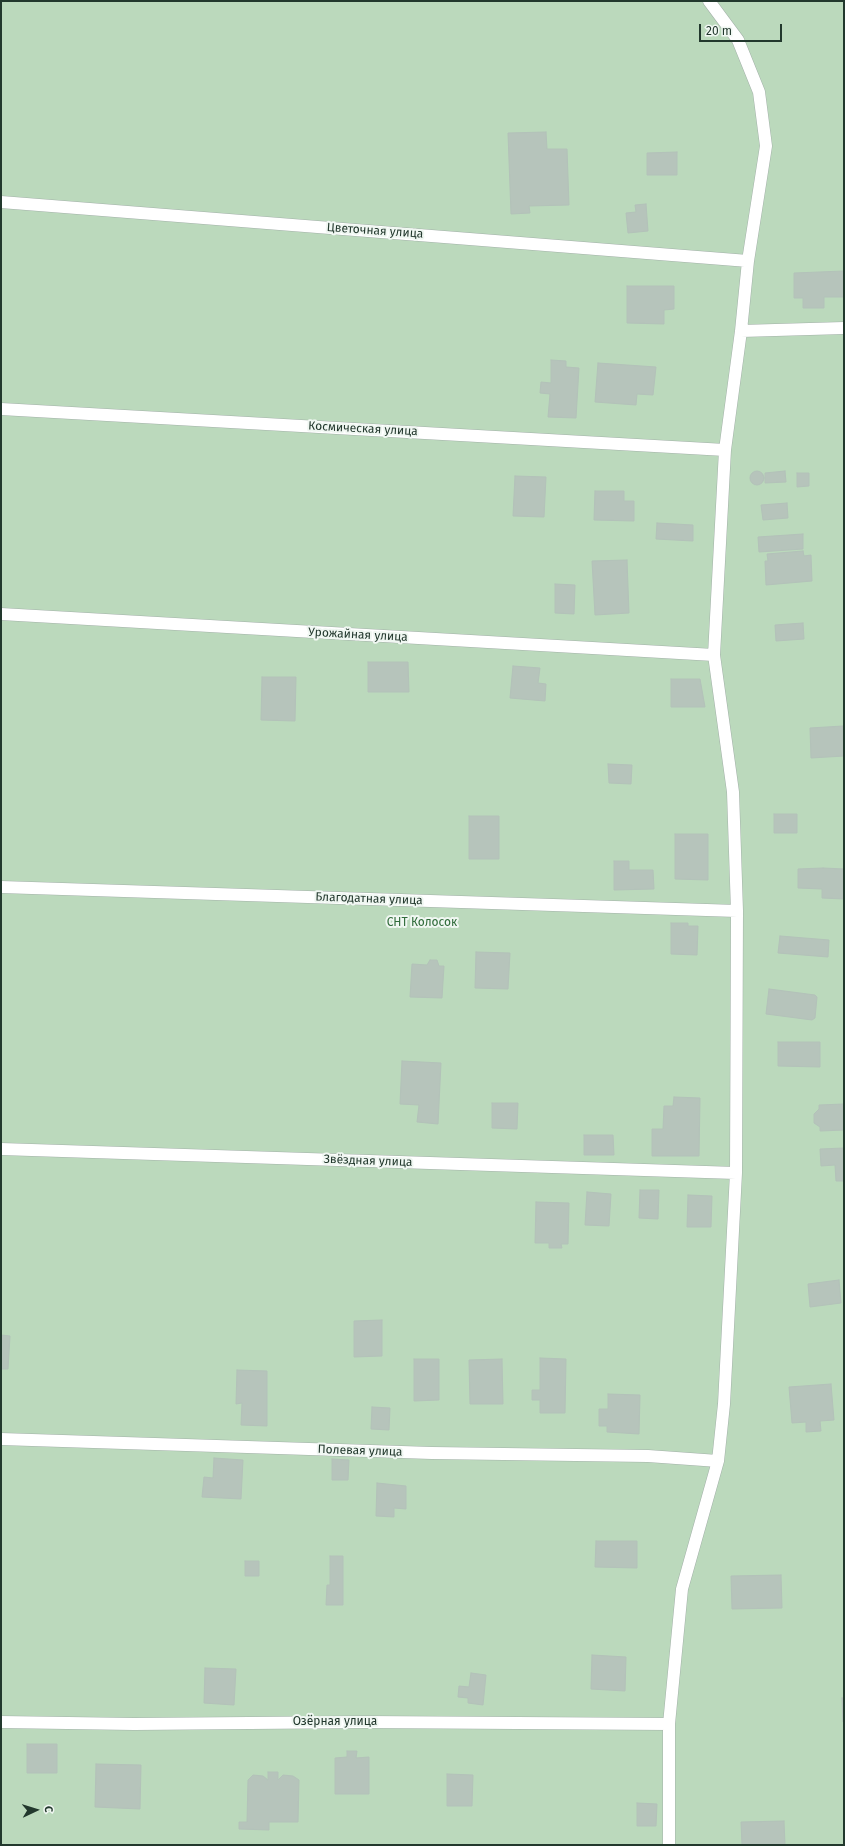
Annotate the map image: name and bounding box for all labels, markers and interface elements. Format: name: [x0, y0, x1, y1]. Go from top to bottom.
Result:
scale bar: [701, 16, 784, 42]
text: 20 m: [706, 24, 732, 38]
street label: Цветочная улица: [326, 220, 424, 242]
street label: Космическая улица: [308, 419, 418, 439]
street label: Урожайная улица: [308, 625, 408, 645]
street label: Благодатная улица: [315, 890, 423, 908]
park label: СНТ Колосок: [387, 916, 457, 930]
street label: Звёздная улица: [323, 1152, 413, 1170]
street label: Полевая улица: [317, 1442, 403, 1460]
street label: Озёрная улица: [293, 1715, 377, 1729]
north arrow: [16, 1790, 56, 1830]
text: С: [42, 1806, 55, 1813]

